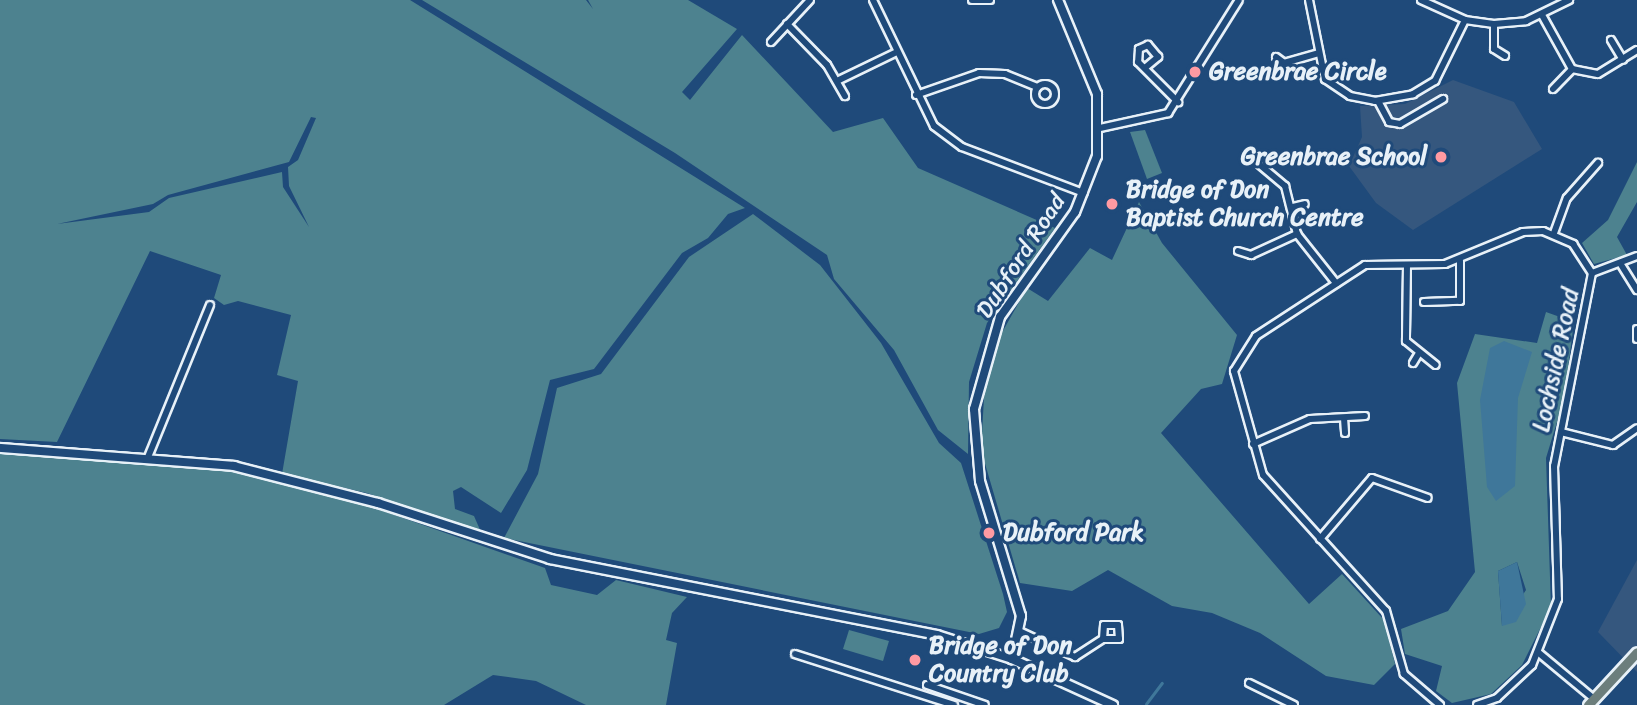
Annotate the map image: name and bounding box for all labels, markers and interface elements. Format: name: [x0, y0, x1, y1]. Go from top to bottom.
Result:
place label: Greenbrae Circle: [1209, 58, 1387, 86]
marker: Greenbrae Circle: [1187, 64, 1203, 80]
place label: Greenbrae School: [1240, 143, 1427, 171]
marker: Greenbrae School: [1433, 149, 1449, 165]
place label: Bridge of Don Baptist Church Centre: [1126, 176, 1364, 232]
street label: Dubford Road: [970, 188, 1072, 324]
marker: Bridge of Don Baptist Church Centre: [1104, 196, 1120, 212]
street label: Lochside Road: [1527, 285, 1585, 435]
place label: Dubford Park: [1003, 519, 1144, 547]
marker: Dubford Park: [981, 525, 997, 541]
place label: Bridge of Don Country Club: [929, 632, 1072, 688]
marker: Bridge of Don Country Club: [907, 652, 923, 668]

